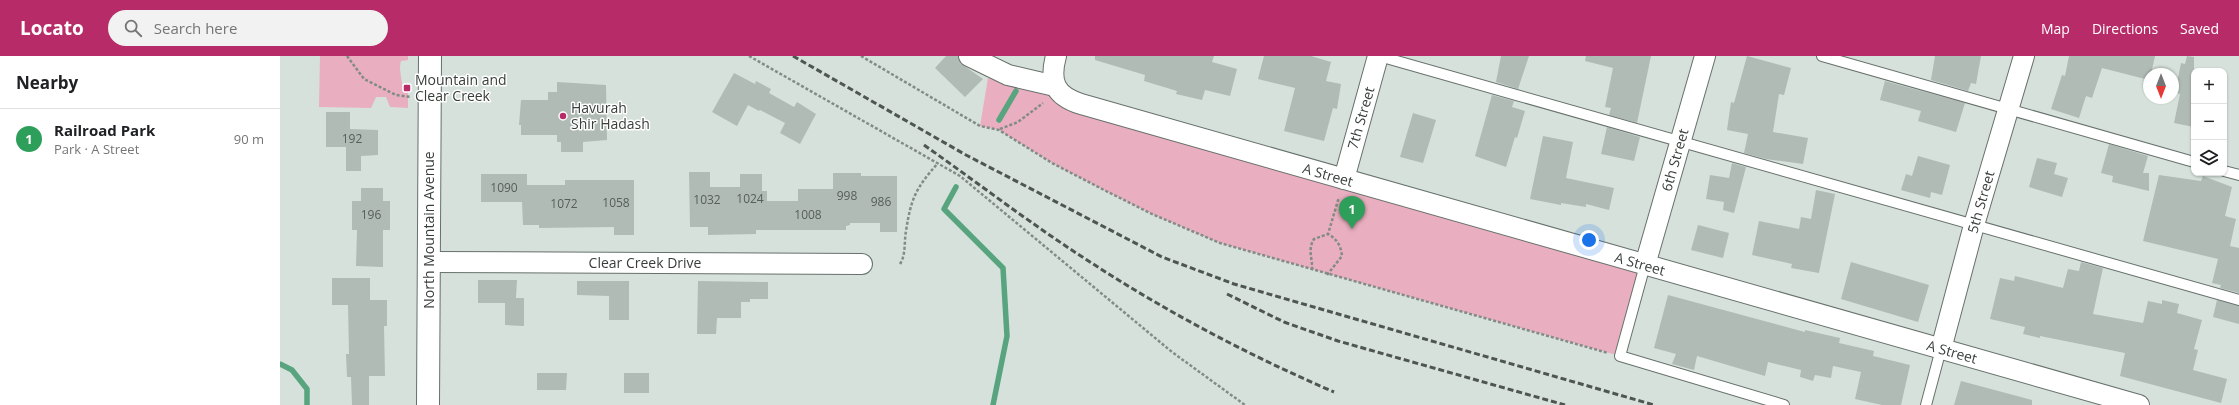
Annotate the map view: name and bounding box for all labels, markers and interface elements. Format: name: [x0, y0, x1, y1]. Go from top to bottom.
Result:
search box: [108, 10, 388, 46]
text: Locato: [20, 15, 84, 41]
icon: search: [122, 17, 144, 39]
text: Search here: [154, 18, 237, 38]
text: Map: [2041, 19, 2070, 38]
text: Directions: [2092, 19, 2158, 38]
text: Saved: [2180, 19, 2219, 38]
north arrow: [2143, 68, 2179, 104]
map controls: [2191, 68, 2227, 176]
button: +: [2191, 68, 2227, 104]
place label: Mountain and Clear Creek: [415, 70, 507, 105]
text: Nearby: [16, 71, 78, 94]
marker: Mountain and Clear Creek: [402, 83, 412, 93]
street label: 7th Street: [1343, 84, 1379, 151]
place label: Havurah Shir Hadash: [571, 98, 650, 133]
button: −: [2191, 104, 2227, 140]
marker: Havurah Shir Hadash: [558, 111, 568, 121]
text: Railroad Park: [54, 120, 155, 140]
street label: 6th Street: [1657, 126, 1693, 193]
text: 1: [25, 130, 33, 148]
text: 90 m: [234, 130, 264, 148]
house number: 192: [342, 130, 362, 147]
text: Park · A Street: [54, 140, 139, 158]
button: layers: [2191, 140, 2227, 176]
street label: North Mountain Avenue: [419, 151, 438, 309]
street label: A Street: [1301, 158, 1356, 191]
street label: 5th Street: [1963, 168, 1999, 235]
house number: 1090: [490, 179, 518, 196]
house number: 998: [837, 187, 857, 204]
house number: 1024: [736, 190, 764, 207]
house number: 1032: [693, 191, 721, 208]
house number: 986: [871, 193, 891, 210]
house number: 1058: [602, 194, 630, 211]
house number: 1072: [550, 195, 578, 212]
pin: 1: [1339, 196, 1365, 229]
house number: 196: [361, 206, 381, 223]
house number: 1008: [794, 206, 822, 223]
your location: [1579, 230, 1599, 250]
street label: A Street: [1613, 247, 1668, 280]
street label: Clear Creek Drive: [589, 253, 702, 272]
street label: A Street: [1925, 335, 1980, 368]

